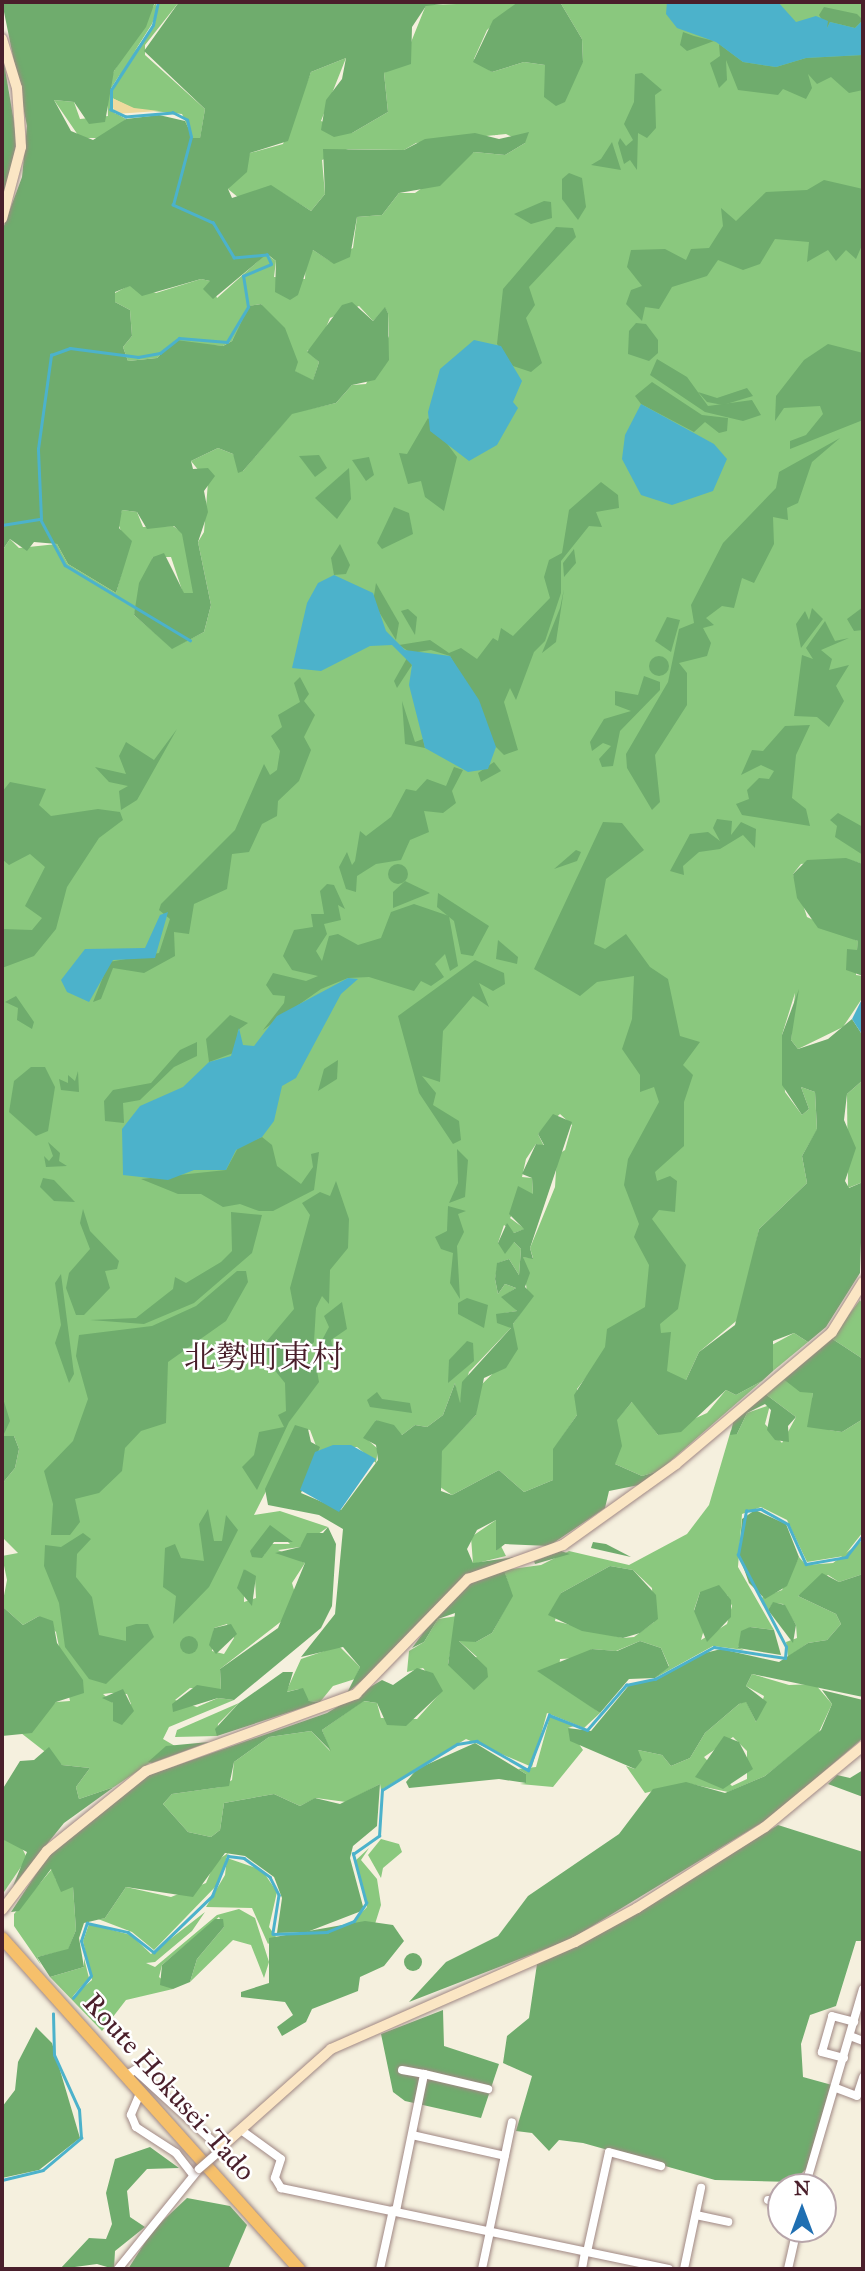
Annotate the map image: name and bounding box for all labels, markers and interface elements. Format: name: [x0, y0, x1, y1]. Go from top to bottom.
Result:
district label: 北勢町東村: [184, 1339, 344, 1377]
street label: Route Hokusei-Tado: [76, 1986, 262, 2188]
north arrow: [767, 2173, 837, 2243]
text: N: [794, 2177, 810, 2200]

